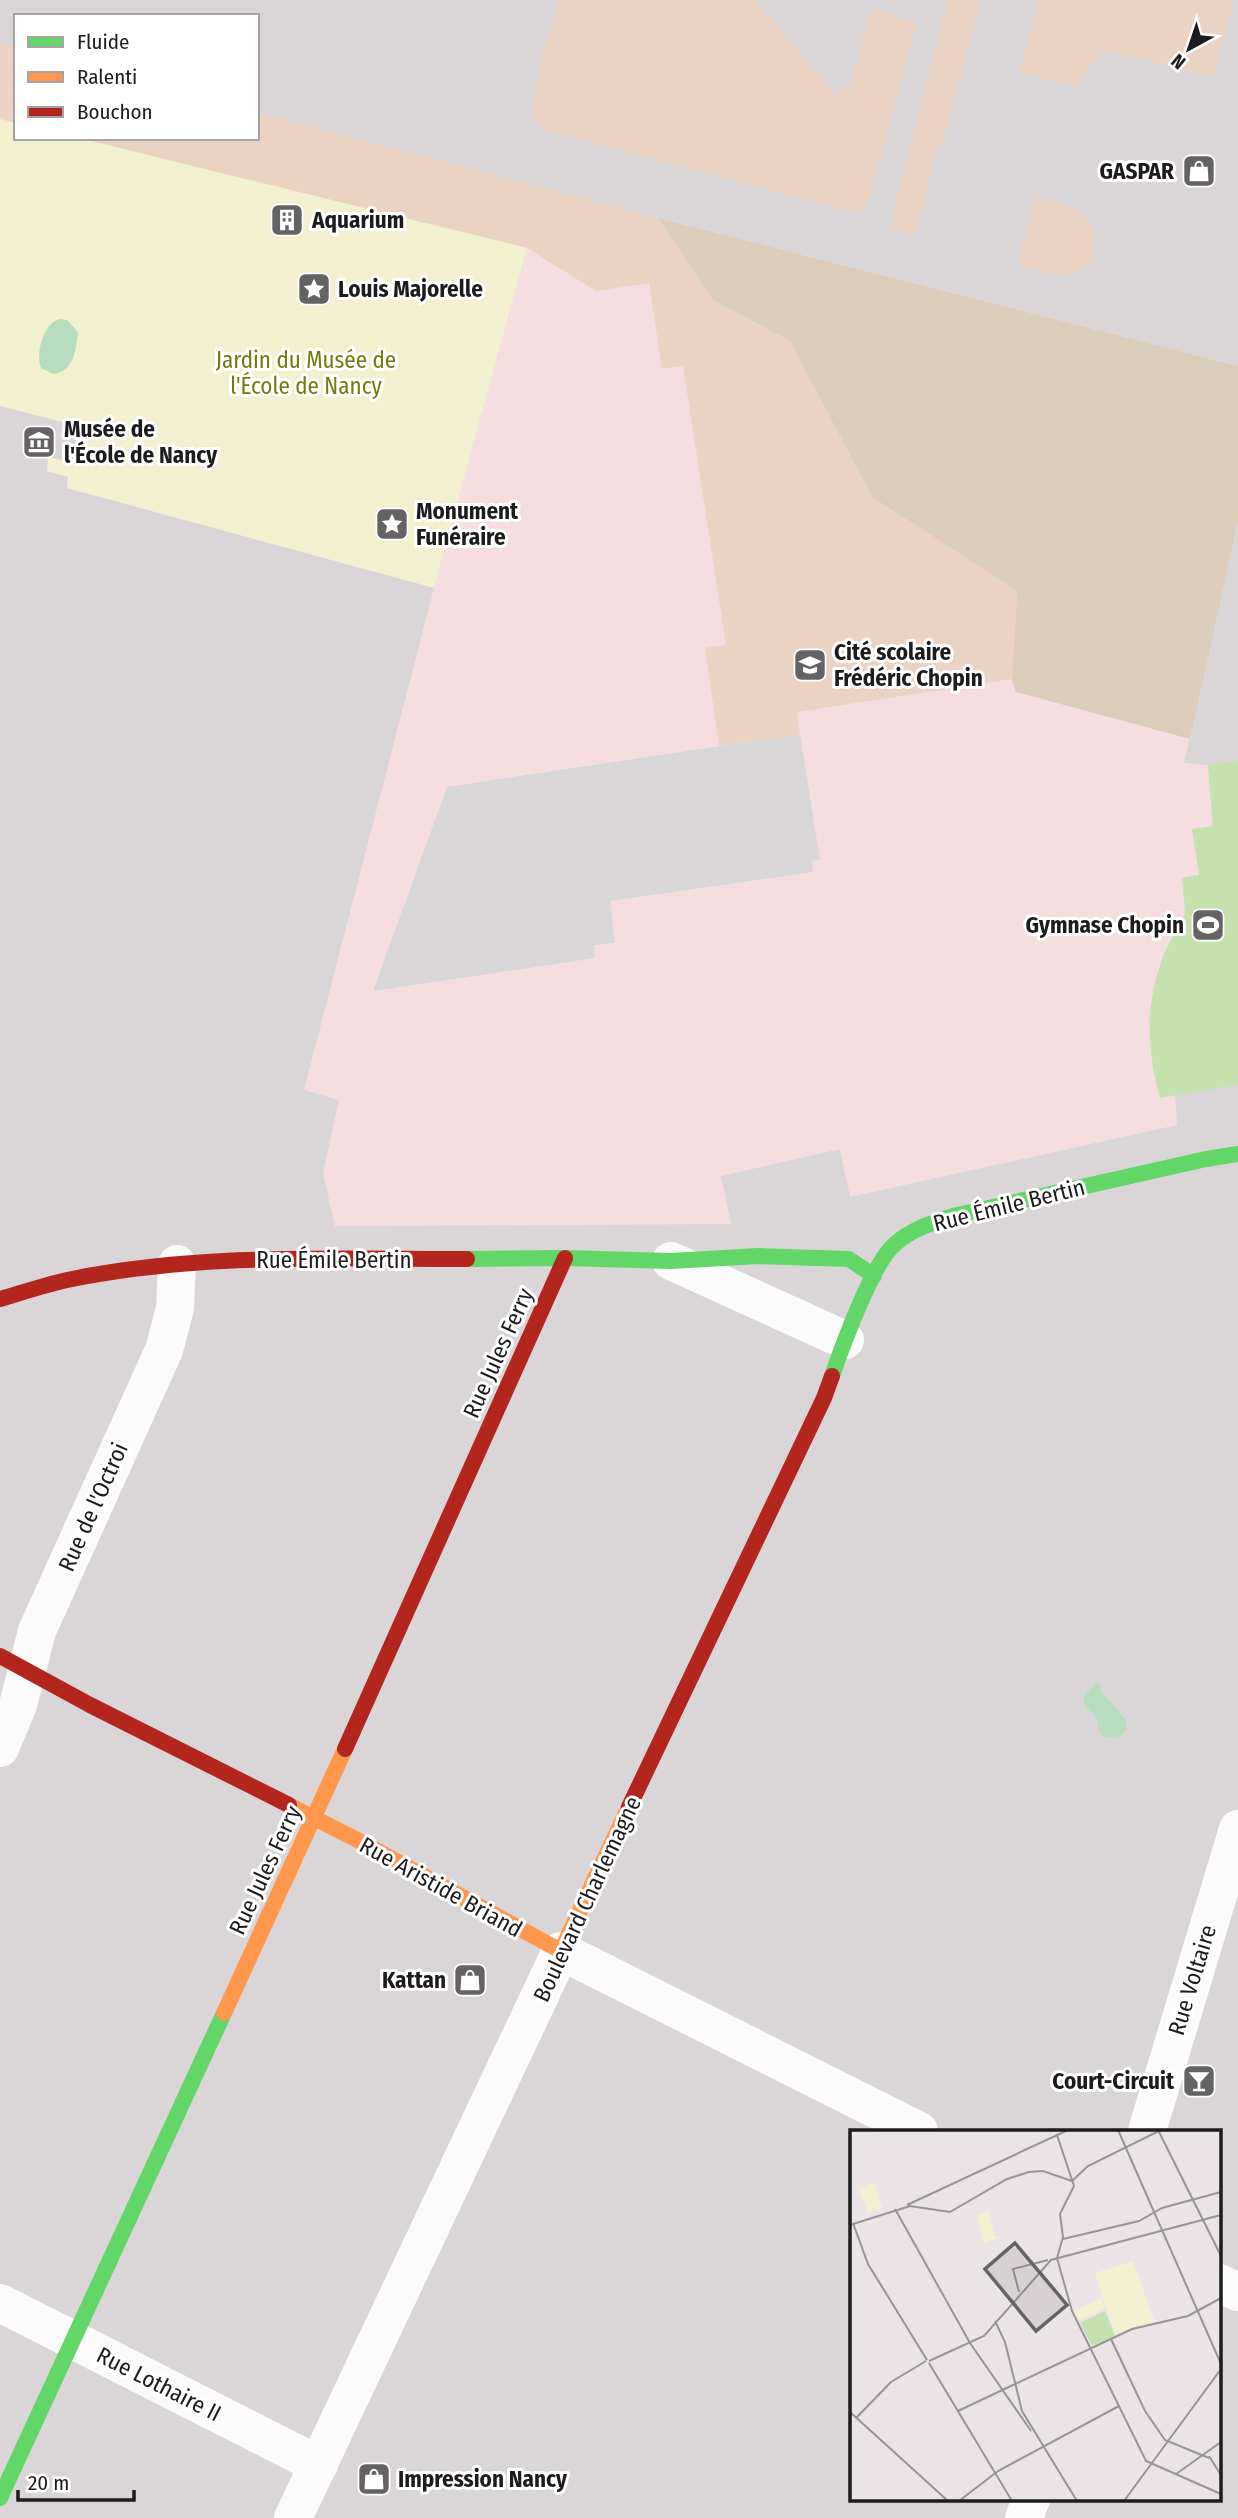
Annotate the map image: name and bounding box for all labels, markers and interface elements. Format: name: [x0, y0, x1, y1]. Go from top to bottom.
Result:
legend: [14, 14, 259, 140]
north arrow: [1154, 14, 1224, 84]
text: Fluide: [77, 29, 129, 55]
text: N: [1167, 49, 1190, 74]
text: Ralenti: [77, 64, 137, 90]
text: Bouchon: [77, 99, 153, 125]
shop icon: GASPAR: [1180, 152, 1218, 190]
place label: GASPAR: [1099, 157, 1175, 185]
building icon: Aquarium: [268, 201, 306, 239]
place label: Aquarium: [311, 206, 404, 234]
place icon: Louis Majorelle: [295, 270, 333, 308]
place label: Louis Majorelle: [338, 275, 483, 303]
park label: Jardin du Musée de l'École de Nancy: [216, 346, 396, 400]
place label: Musée de l'École de Nancy: [64, 415, 218, 469]
museum icon: Musée de l'École de Nancy: [20, 423, 58, 461]
place label: Monument Funéraire: [416, 497, 519, 551]
place icon: Monument Funéraire: [373, 505, 411, 543]
place label: Cité scolaire Frédéric Chopin: [834, 638, 983, 692]
school or university icon: Cité scolaire Frédéric Chopin: [791, 646, 829, 684]
sports icon: Gymnase Chopin: [1189, 906, 1227, 944]
place label: Gymnase Chopin: [1025, 911, 1184, 939]
street label: Rue Émile Bertin: [930, 1172, 1088, 1237]
street label: Rue Émile Bertin: [256, 1245, 412, 1274]
street label: Rue Jules Ferry: [457, 1283, 539, 1422]
street label: Rue de l'Octroi: [52, 1438, 134, 1576]
street label: Boulevard Charlemagne: [527, 1792, 647, 2006]
street label: Rue Jules Ferry: [223, 1800, 307, 1939]
street label: Rue Aristide Briand: [355, 1831, 527, 1943]
street label: Rue Voltaire: [1162, 1921, 1222, 2039]
shop icon: Kattan: [451, 1961, 489, 1999]
place label: Kattan: [382, 1966, 446, 1994]
bar icon: Court-Circuit: [1180, 2062, 1218, 2100]
place label: Court-Circuit: [1052, 2067, 1175, 2095]
inset map: [850, 2130, 1220, 2500]
street label: Rue Lothaire II: [92, 2341, 226, 2427]
scale bar: [18, 2458, 133, 2502]
shop icon: Impression Nancy: [355, 2460, 393, 2498]
place label: Impression Nancy: [398, 2465, 568, 2493]
text: 20 m: [28, 2470, 69, 2496]

